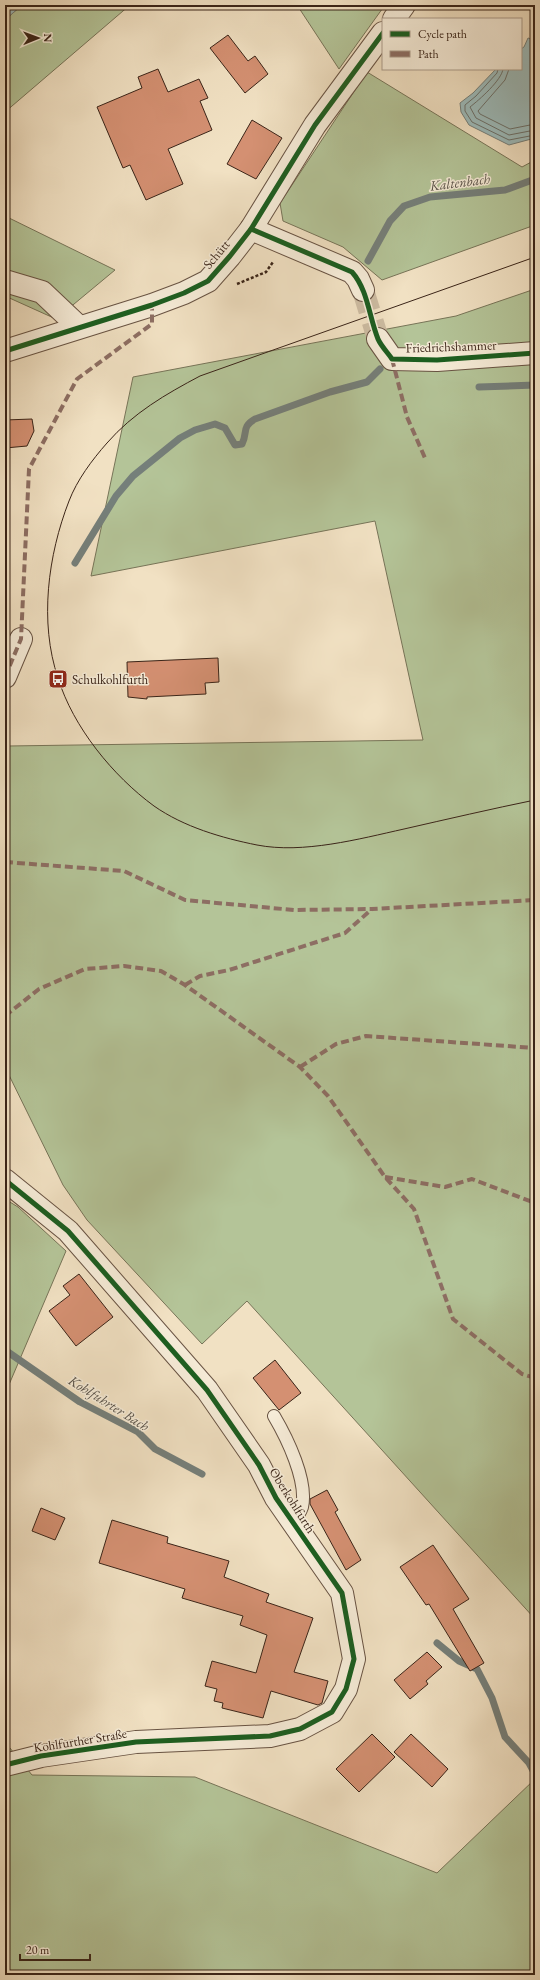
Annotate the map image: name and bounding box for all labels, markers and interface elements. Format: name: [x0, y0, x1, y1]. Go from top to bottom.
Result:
north arrow: [18, 18, 58, 58]
legend: [382, 18, 522, 70]
text: Cycle path: [418, 26, 467, 42]
text: N: [41, 33, 55, 42]
text: Path: [418, 46, 439, 62]
water label: Kaltenbach: [428, 169, 491, 195]
street label: Schütt: [199, 236, 234, 272]
street label: Friedrichshammer: [405, 336, 497, 357]
bus stop icon: Schulkohlfurth: [47, 668, 69, 690]
place label: Schulkohlfurth: [72, 671, 149, 688]
water label: Kohlfuhrter Bach: [65, 1371, 153, 1435]
street label: Oberkohlfurth: [266, 1464, 320, 1537]
street label: Kohlfurther Straße: [32, 1725, 128, 1756]
scale bar: [20, 1936, 90, 1962]
text: 20 m: [26, 1942, 50, 1958]

